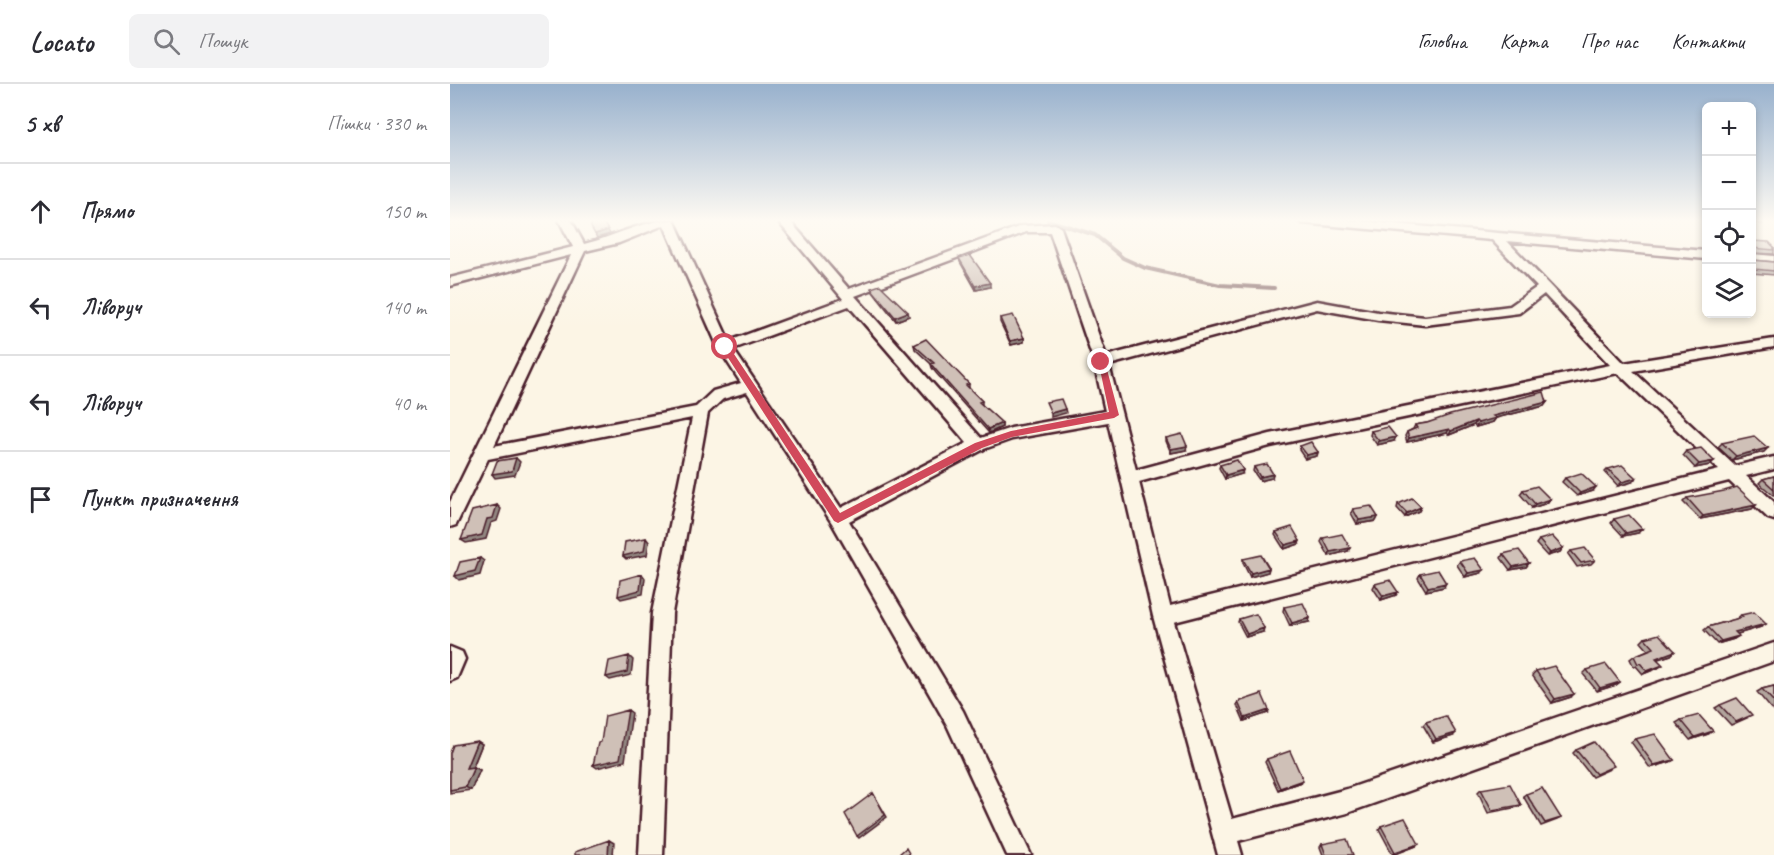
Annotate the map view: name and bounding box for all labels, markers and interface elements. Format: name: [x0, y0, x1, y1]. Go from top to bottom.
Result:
search box: [129, 14, 549, 68]
text: Locato: [30, 24, 93, 59]
icon: search: [150, 25, 183, 58]
text: Пошук: [198, 27, 247, 55]
text: Головна: [1418, 28, 1467, 54]
text: Карта: [1500, 28, 1548, 54]
text: Про нас: [1581, 28, 1638, 54]
text: Контакти: [1671, 28, 1744, 54]
map controls: [1702, 102, 1756, 318]
button: +: [1702, 102, 1756, 156]
text: 5 хв: [24, 107, 59, 140]
text: Пішки · 330 m: [327, 111, 426, 136]
button: −: [1702, 156, 1756, 210]
icon: ahead: [24, 195, 57, 228]
text: Прямо: [81, 197, 133, 225]
text: 150 m: [383, 199, 426, 224]
button: locate: [1702, 210, 1756, 264]
button: layers: [1702, 264, 1756, 318]
icon: left: [24, 291, 57, 324]
text: Ліворуч: [81, 293, 141, 321]
text: 140 m: [383, 295, 426, 320]
route start: [711, 333, 737, 359]
route end: [1087, 348, 1113, 374]
icon: left: [24, 387, 57, 420]
text: Ліворуч: [81, 389, 141, 417]
text: 40 m: [392, 391, 426, 416]
icon: arrive: [24, 483, 57, 516]
text: Пункт призначення: [81, 485, 238, 513]

